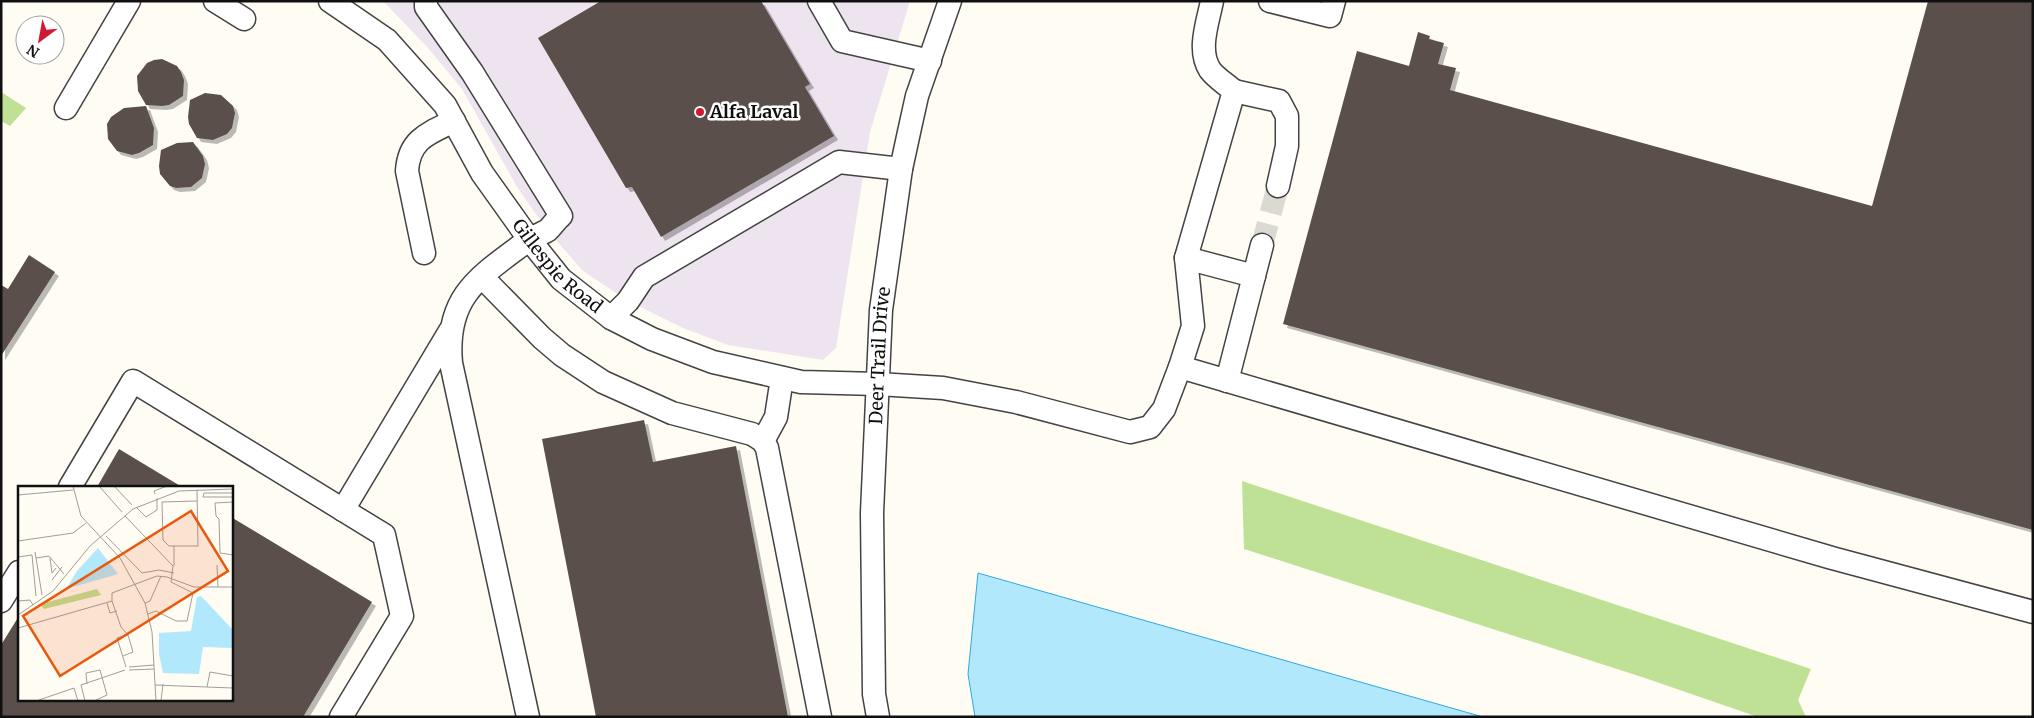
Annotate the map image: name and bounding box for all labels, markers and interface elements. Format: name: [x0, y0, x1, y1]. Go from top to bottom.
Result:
north arrow: [15, 15, 65, 65]
text: N: [24, 40, 43, 62]
place label: Alfa Laval: [709, 100, 799, 123]
marker: Alfa Laval: [694, 106, 706, 118]
street label: Gillespie Road: [507, 214, 607, 318]
street label: Deer Trail Drive: [864, 285, 895, 425]
inset map: [18, 486, 232, 700]

